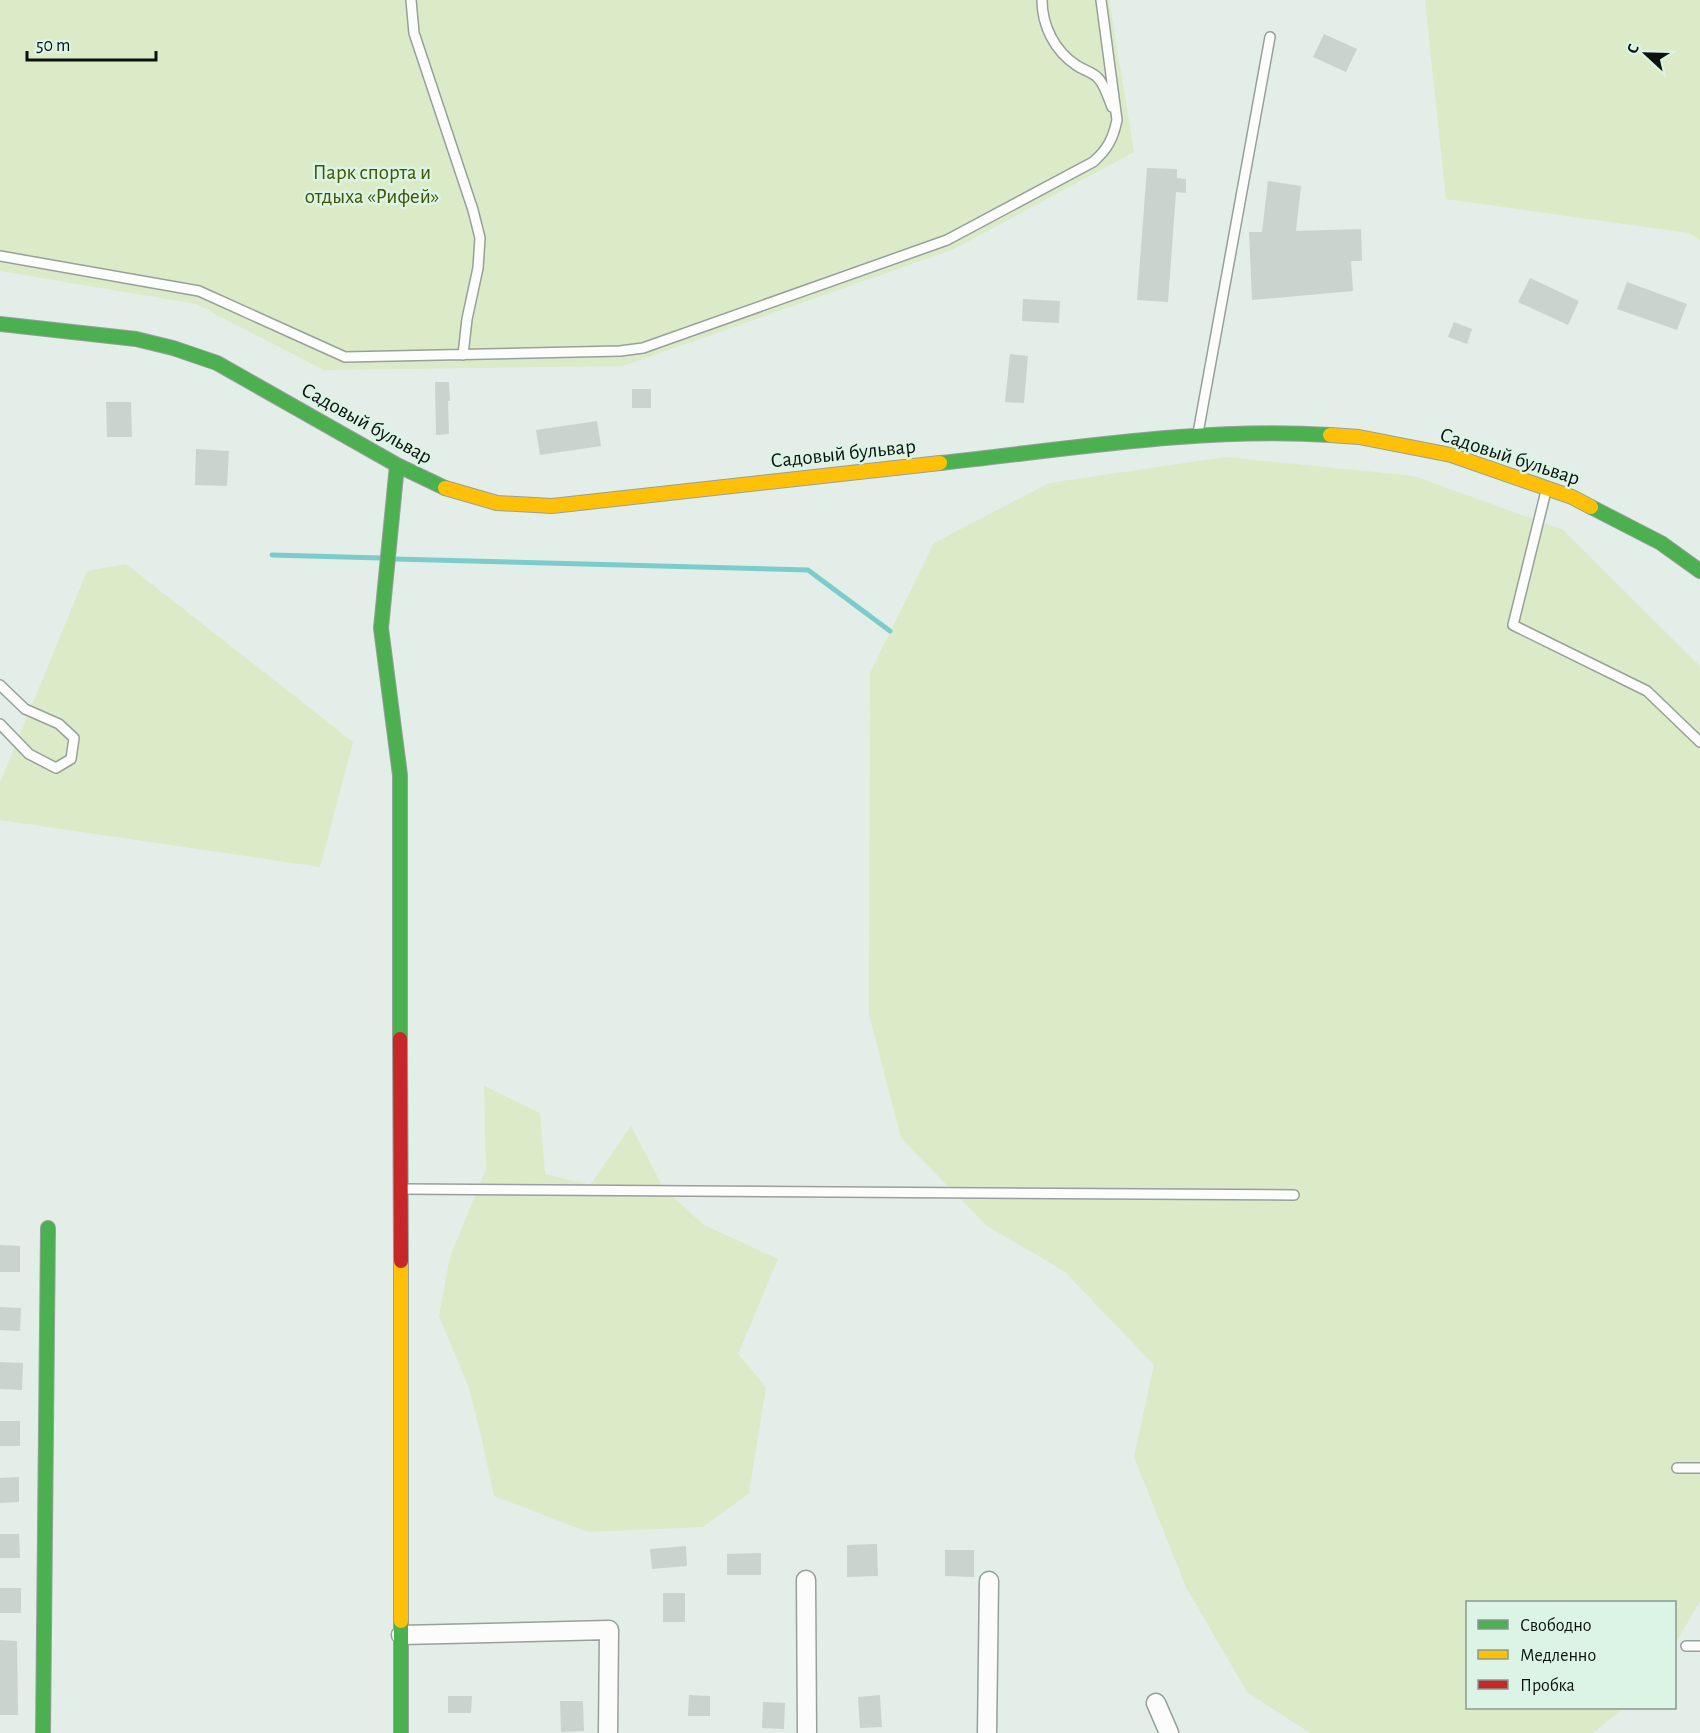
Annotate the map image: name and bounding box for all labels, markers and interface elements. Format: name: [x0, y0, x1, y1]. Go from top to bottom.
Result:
scale bar: [27, 24, 156, 62]
north arrow: [1616, 24, 1676, 84]
text: 50 m: [36, 37, 70, 55]
text: С: [1624, 42, 1642, 56]
park label: Парк спорта и отдыха «Рифей»: [305, 162, 439, 207]
street label: Садовый бульвар: [298, 379, 436, 468]
street label: Садовый бульвар: [1437, 424, 1582, 489]
street label: Садовый бульвар: [769, 435, 917, 472]
legend: [1466, 1601, 1676, 1709]
text: Свободно: [1520, 1616, 1592, 1635]
text: Медленно: [1520, 1647, 1596, 1665]
text: Пробка: [1520, 1676, 1575, 1695]

